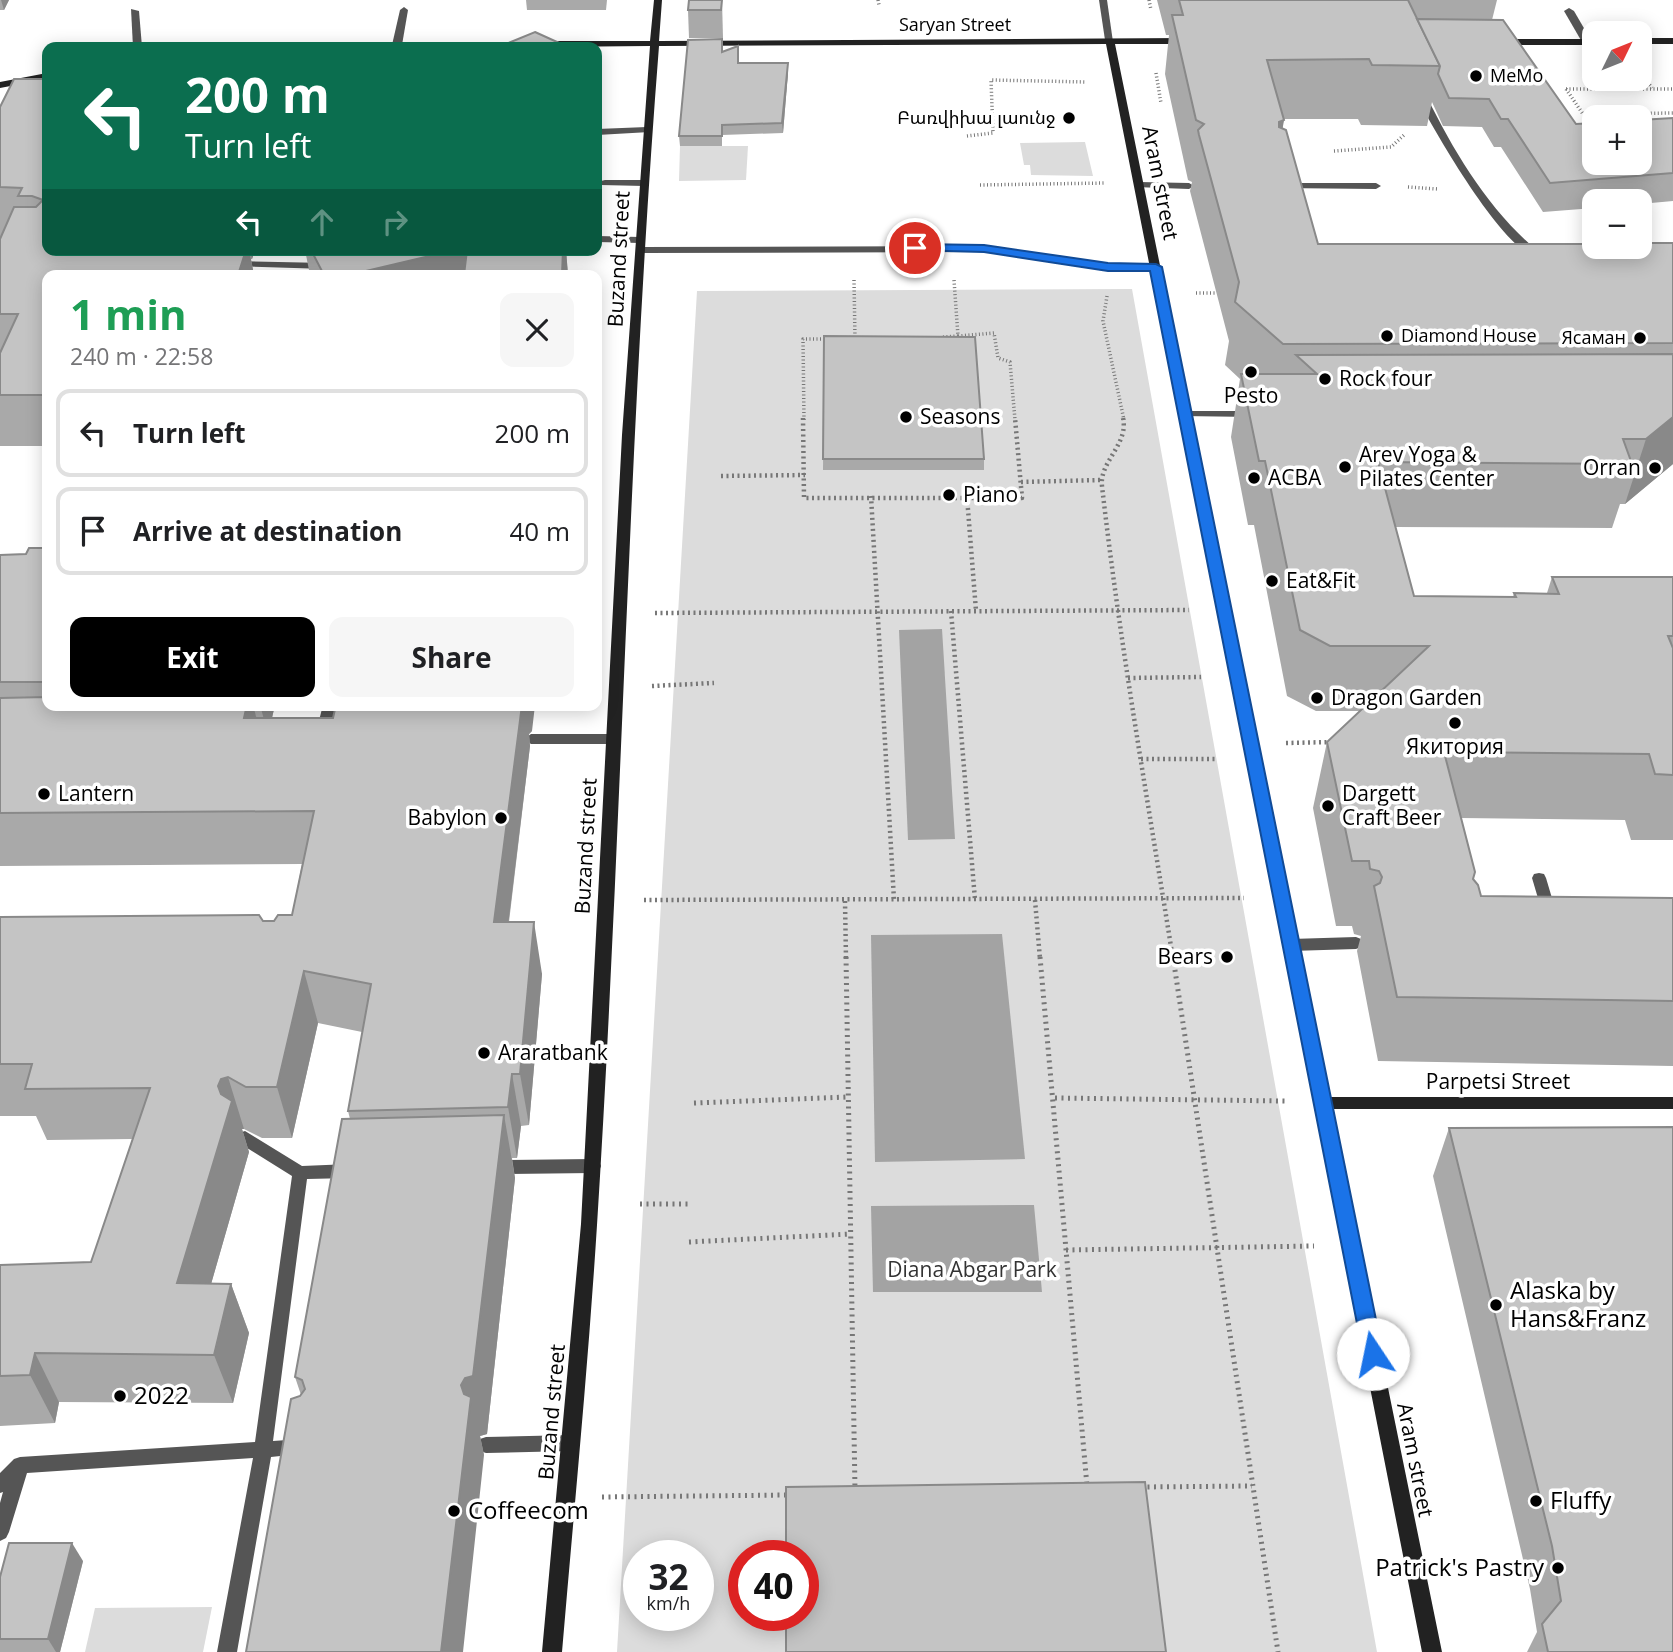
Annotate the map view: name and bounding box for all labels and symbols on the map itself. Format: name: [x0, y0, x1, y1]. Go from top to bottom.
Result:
street label: Saryan Street: [899, 12, 1011, 36]
north arrow: [1582, 21, 1652, 91]
place label: MeMo: [1490, 63, 1543, 87]
marker: MeMo: [1468, 68, 1484, 84]
place label: Բառվիխա լաունջ: [897, 105, 1055, 129]
marker: Բառվիխա լաունջ: [1061, 110, 1077, 126]
street label: Aram street: [1136, 123, 1186, 242]
street label: Buzand street: [600, 190, 636, 328]
pin: [885, 218, 945, 278]
place label: Diamond House: [1401, 323, 1537, 347]
place label: Ясаман: [1561, 325, 1626, 349]
marker: Diamond House: [1379, 328, 1395, 344]
marker: Ясаман: [1632, 330, 1648, 346]
marker: Pesto: [1243, 364, 1259, 380]
place label: Rock four: [1339, 364, 1433, 392]
marker: Rock four: [1317, 371, 1333, 387]
place label: Pesto: [1224, 381, 1278, 409]
place label: Seasons: [920, 402, 1001, 430]
marker: Seasons: [898, 409, 914, 425]
place label: Arev Yoga & Pilates Center: [1359, 440, 1495, 492]
place label: Orran: [1583, 453, 1641, 481]
marker: Arev Yoga & Pilates Center: [1337, 459, 1353, 475]
marker: Orran: [1647, 460, 1663, 476]
place label: ACBA: [1268, 463, 1322, 491]
marker: ACBA: [1246, 470, 1262, 486]
place label: Piano: [963, 480, 1018, 508]
marker: Piano: [941, 487, 957, 503]
place label: Eat&Fit: [1286, 566, 1356, 594]
marker: Eat&Fit: [1264, 573, 1280, 589]
place label: Dragon Garden: [1331, 683, 1482, 711]
marker: Dragon Garden: [1309, 690, 1325, 706]
marker: Якитория: [1447, 715, 1463, 731]
place label: Якитория: [1406, 732, 1504, 760]
street label: Buzand street: [567, 777, 603, 915]
place label: Lantern: [58, 779, 134, 807]
place label: Dargett Craft Beer: [1342, 779, 1442, 831]
marker: Lantern: [36, 786, 52, 802]
marker: Dargett Craft Beer: [1320, 798, 1336, 814]
place label: Babylon: [408, 803, 487, 831]
marker: Babylon: [493, 810, 509, 826]
place label: Bears: [1157, 942, 1213, 970]
marker: Bears: [1219, 949, 1235, 965]
place label: Araratbank: [498, 1038, 608, 1066]
marker: Araratbank: [476, 1045, 492, 1061]
street label: Parpetsi Street: [1426, 1067, 1570, 1095]
park label: Diana Abgar Park: [887, 1255, 1057, 1283]
place label: Alaska by Hans&Franz: [1510, 1273, 1646, 1334]
marker: Alaska by Hans&Franz: [1488, 1297, 1504, 1313]
position arrow: [1336, 1317, 1410, 1391]
street label: Buzand street: [531, 1343, 571, 1481]
place label: 2022: [134, 1378, 189, 1411]
marker: 2022: [112, 1388, 128, 1404]
street label: Aram street: [1391, 1400, 1441, 1519]
place label: Fluffy: [1550, 1483, 1612, 1516]
place label: Coffeecom: [468, 1493, 589, 1526]
marker: Fluffy: [1528, 1493, 1544, 1509]
marker: Coffeecom: [446, 1503, 462, 1519]
speed limit sign: 40: [728, 1540, 819, 1631]
place label: Patrick's Pastry: [1375, 1550, 1545, 1583]
marker: Patrick's Pastry: [1550, 1560, 1566, 1576]

